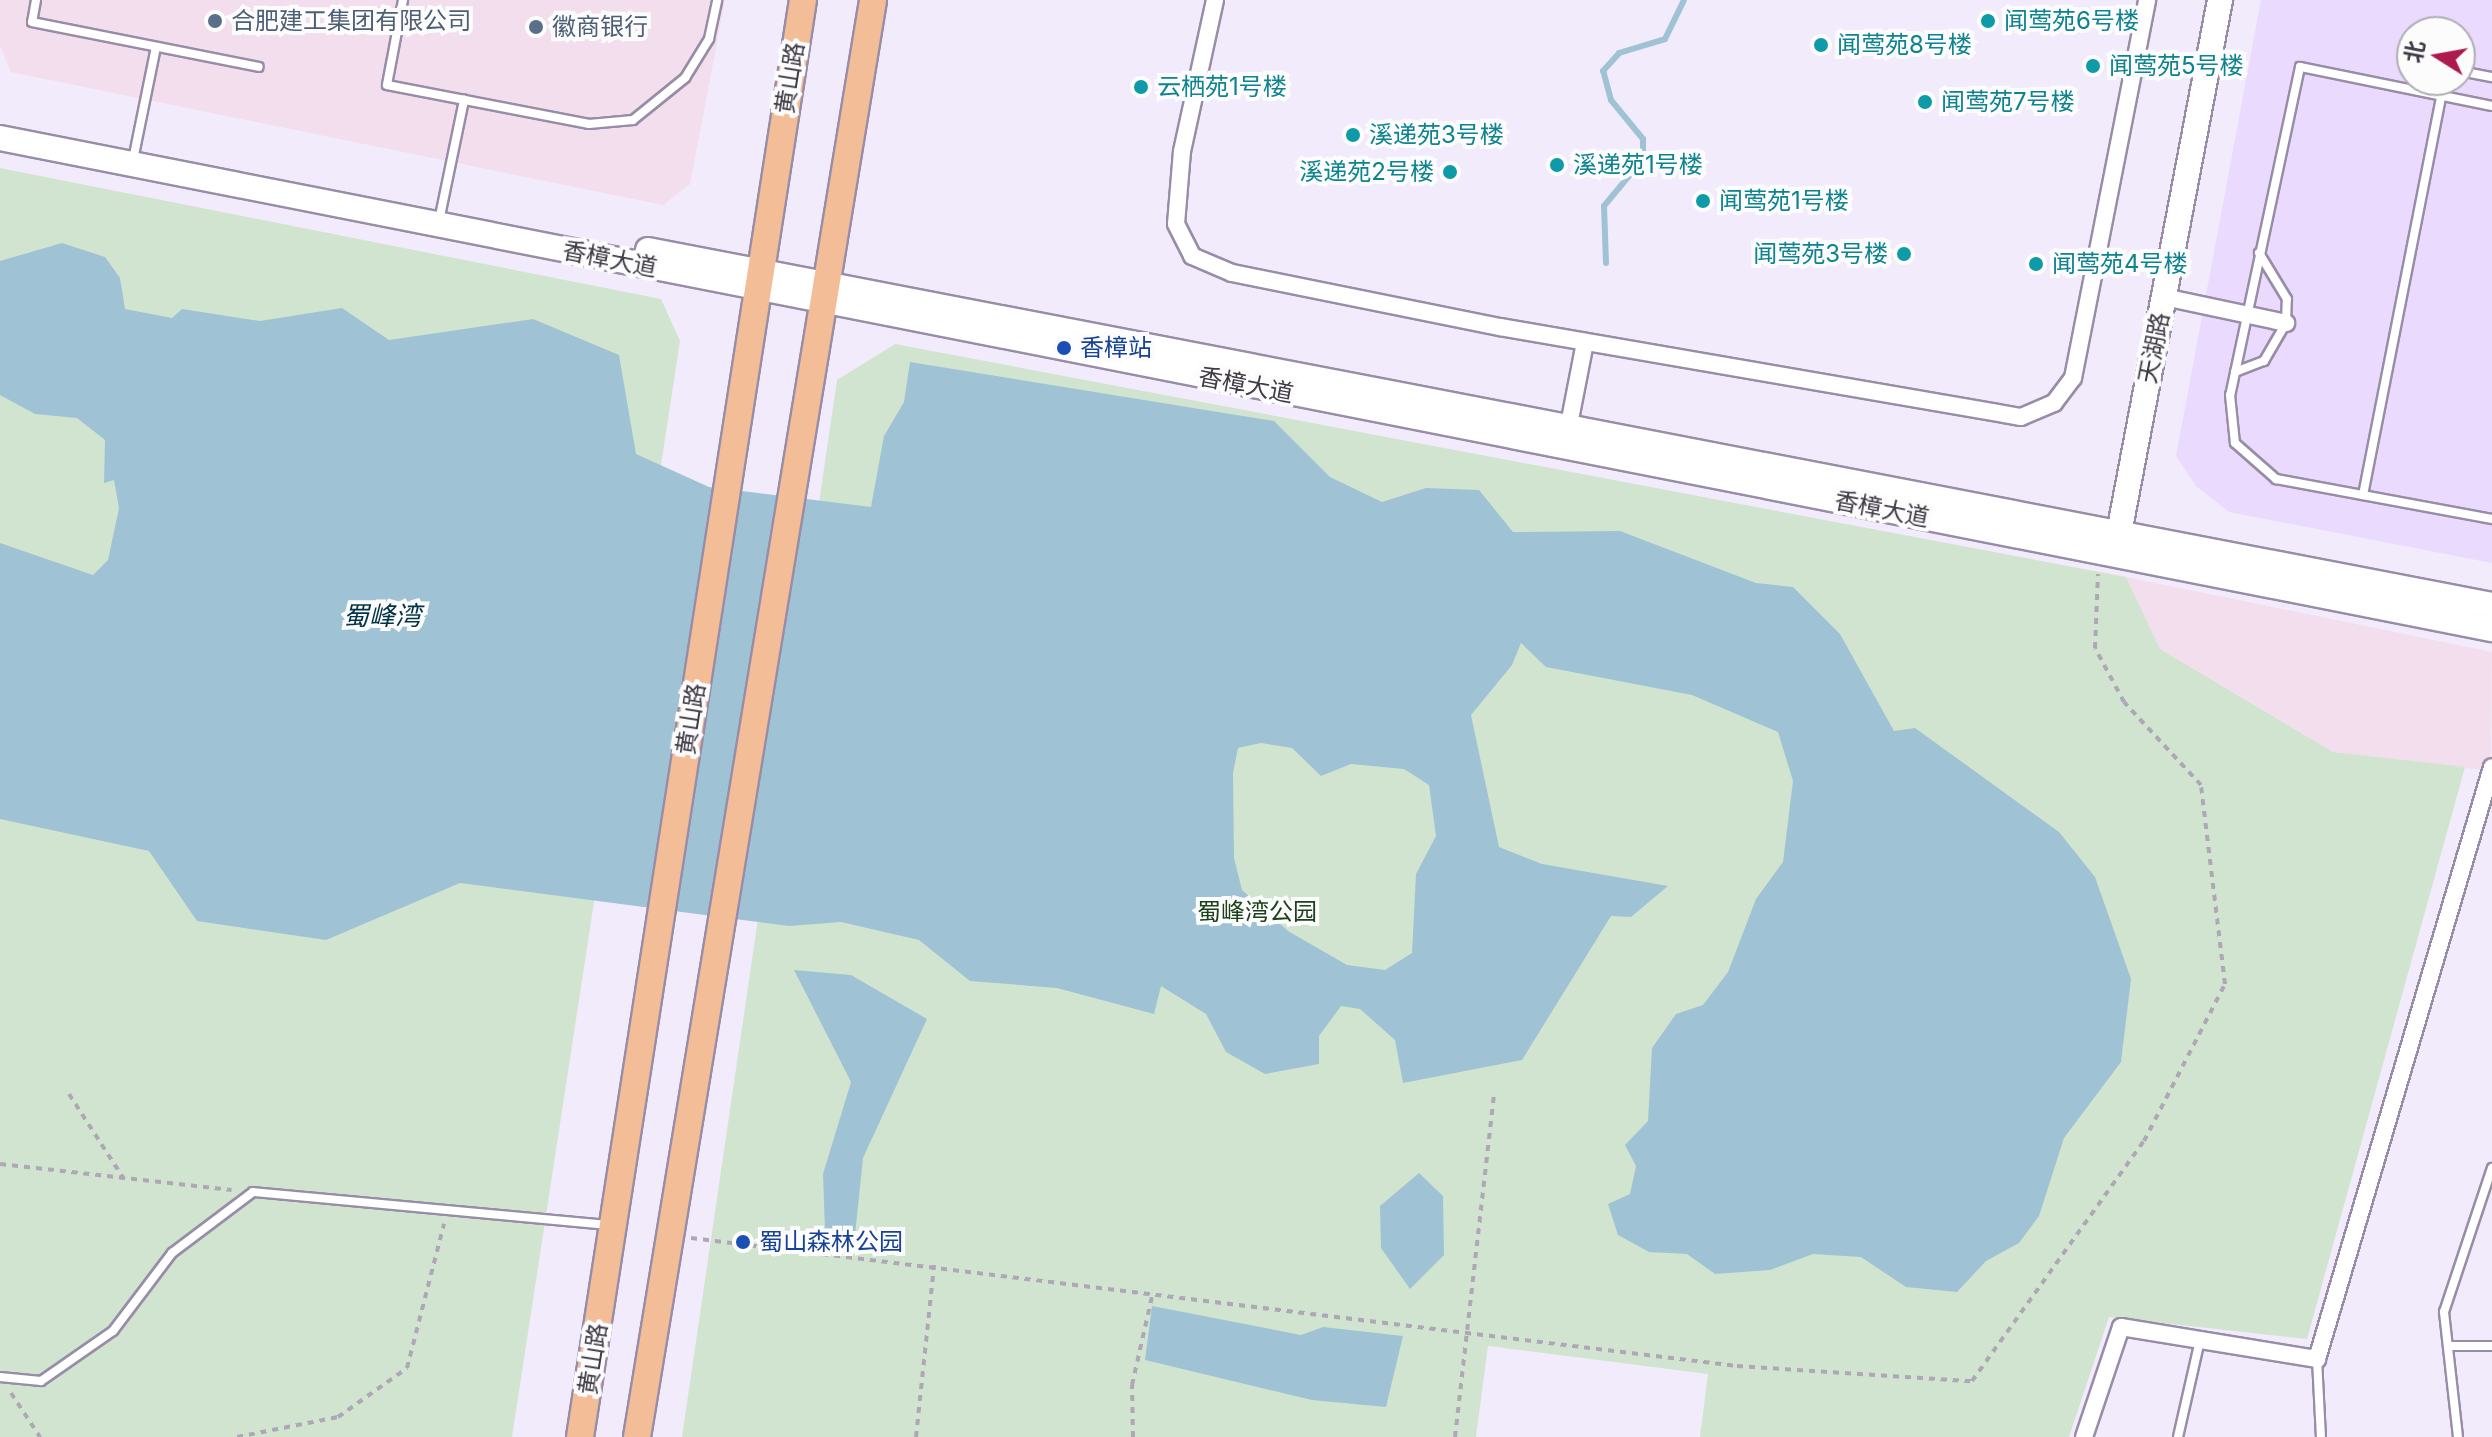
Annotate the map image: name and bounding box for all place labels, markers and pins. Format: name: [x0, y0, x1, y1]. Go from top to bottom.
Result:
place label: 合肥建工集团有限公司: [231, 7, 471, 35]
place label: 闻莺苑6号楼: [2004, 7, 2139, 35]
marker: 合肥建工集团有限公司: [206, 12, 224, 30]
marker: 闻莺苑6号楼: [1979, 12, 1997, 30]
place label: 徽商银行: [552, 13, 648, 41]
marker: 徽商银行: [527, 18, 545, 36]
place label: 闻莺苑8号楼: [1837, 31, 1972, 59]
marker: 闻莺苑8号楼: [1812, 36, 1830, 54]
place label: 闻莺苑5号楼: [2109, 52, 2244, 80]
marker: 闻莺苑5号楼: [2084, 57, 2102, 75]
place label: 云栖苑1号楼: [1157, 73, 1287, 101]
marker: 云栖苑1号楼: [1132, 78, 1150, 96]
place label: 闻莺苑7号楼: [1941, 88, 2075, 116]
marker: 闻莺苑7号楼: [1916, 93, 1934, 111]
place label: 溪递苑3号楼: [1369, 121, 1504, 149]
marker: 溪递苑3号楼: [1344, 126, 1362, 144]
place label: 溪递苑1号楼: [1573, 151, 1703, 179]
marker: 溪递苑1号楼: [1548, 156, 1566, 174]
place label: 溪递苑2号楼: [1299, 158, 1434, 186]
marker: 溪递苑2号楼: [1441, 163, 1459, 181]
place label: 闻莺苑1号楼: [1719, 187, 1849, 215]
marker: 闻莺苑1号楼: [1694, 192, 1712, 210]
place label: 闻莺苑3号楼: [1753, 240, 1888, 268]
marker: 闻莺苑3号楼: [1895, 245, 1913, 263]
place label: 闻莺苑4号楼: [2052, 250, 2188, 278]
marker: 闻莺苑4号楼: [2027, 255, 2045, 273]
place label: 香樟站: [1080, 334, 1152, 362]
marker: 香樟站: [1055, 339, 1073, 357]
place label: 蜀山森林公园: [759, 1228, 903, 1256]
marker: 蜀山森林公园: [734, 1233, 752, 1251]

